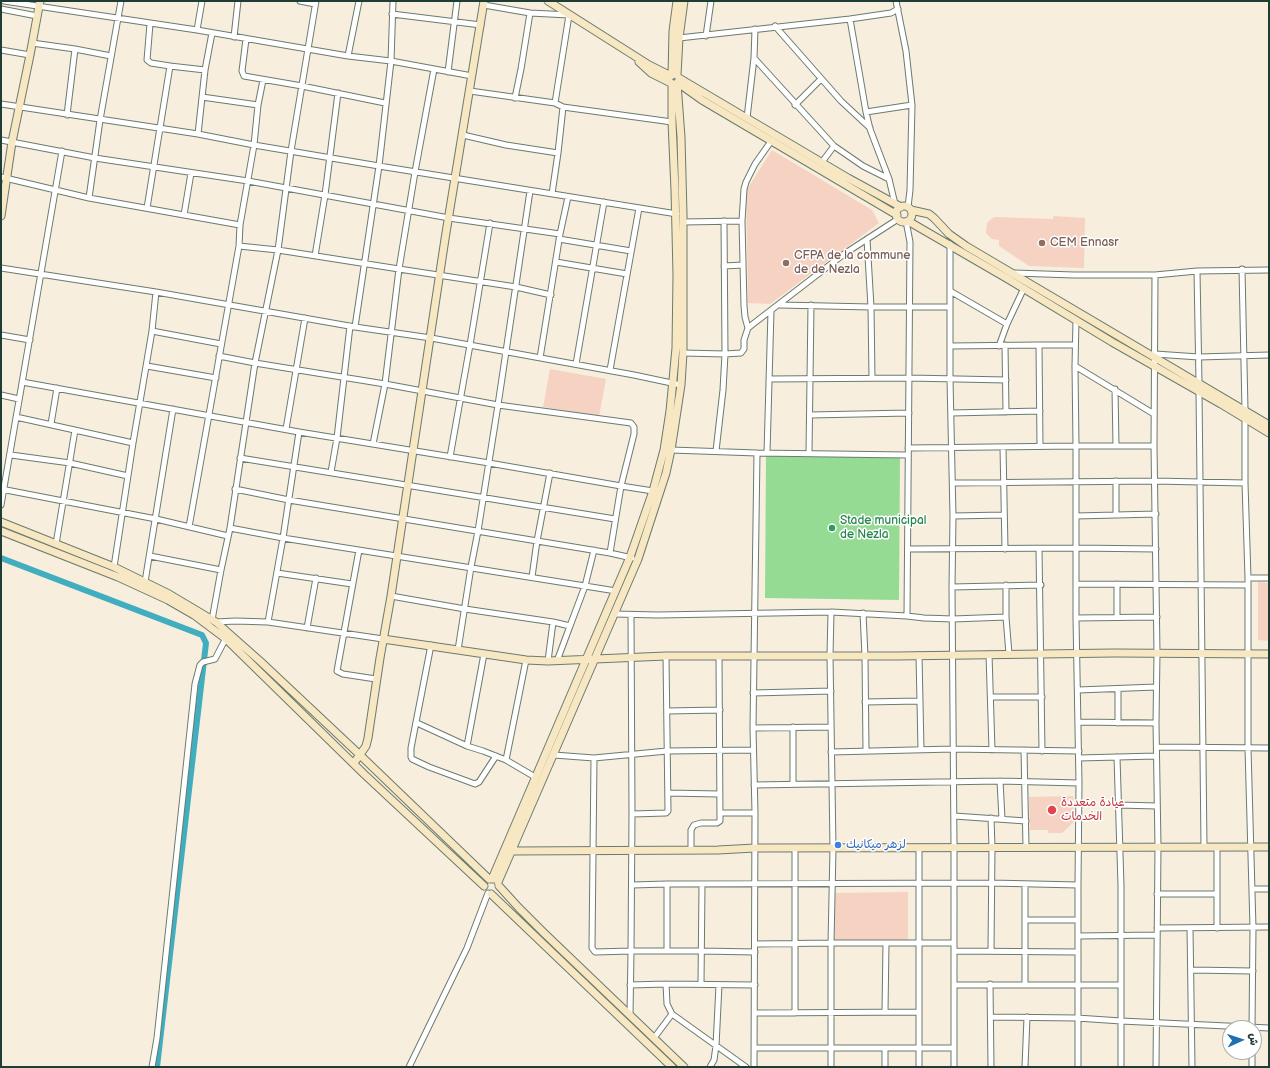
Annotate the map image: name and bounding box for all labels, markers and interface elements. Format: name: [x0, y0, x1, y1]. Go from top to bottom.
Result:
place label: CEM Ennasr: [1050, 236, 1119, 250]
marker: CEM Ennasr: [1037, 238, 1047, 248]
place label: CFPA de la commune de de Nezla: [794, 249, 910, 277]
marker: CFPA de la commune de de Nezla: [781, 258, 791, 268]
place label: Stade municipal de Nezla: [840, 514, 926, 542]
marker: Stade municipal de Nezla: [827, 523, 837, 533]
place label: عيادة متعددة الخدمات: [1061, 796, 1125, 824]
marker: عيادة متعددة الخدمات: [1046, 804, 1058, 816]
place label: لزهر ميكانيك: [846, 838, 906, 852]
marker: لزهر ميكانيك: [833, 840, 843, 850]
north arrow: [1222, 1020, 1262, 1060]
text: ش: [1247, 1033, 1260, 1046]

